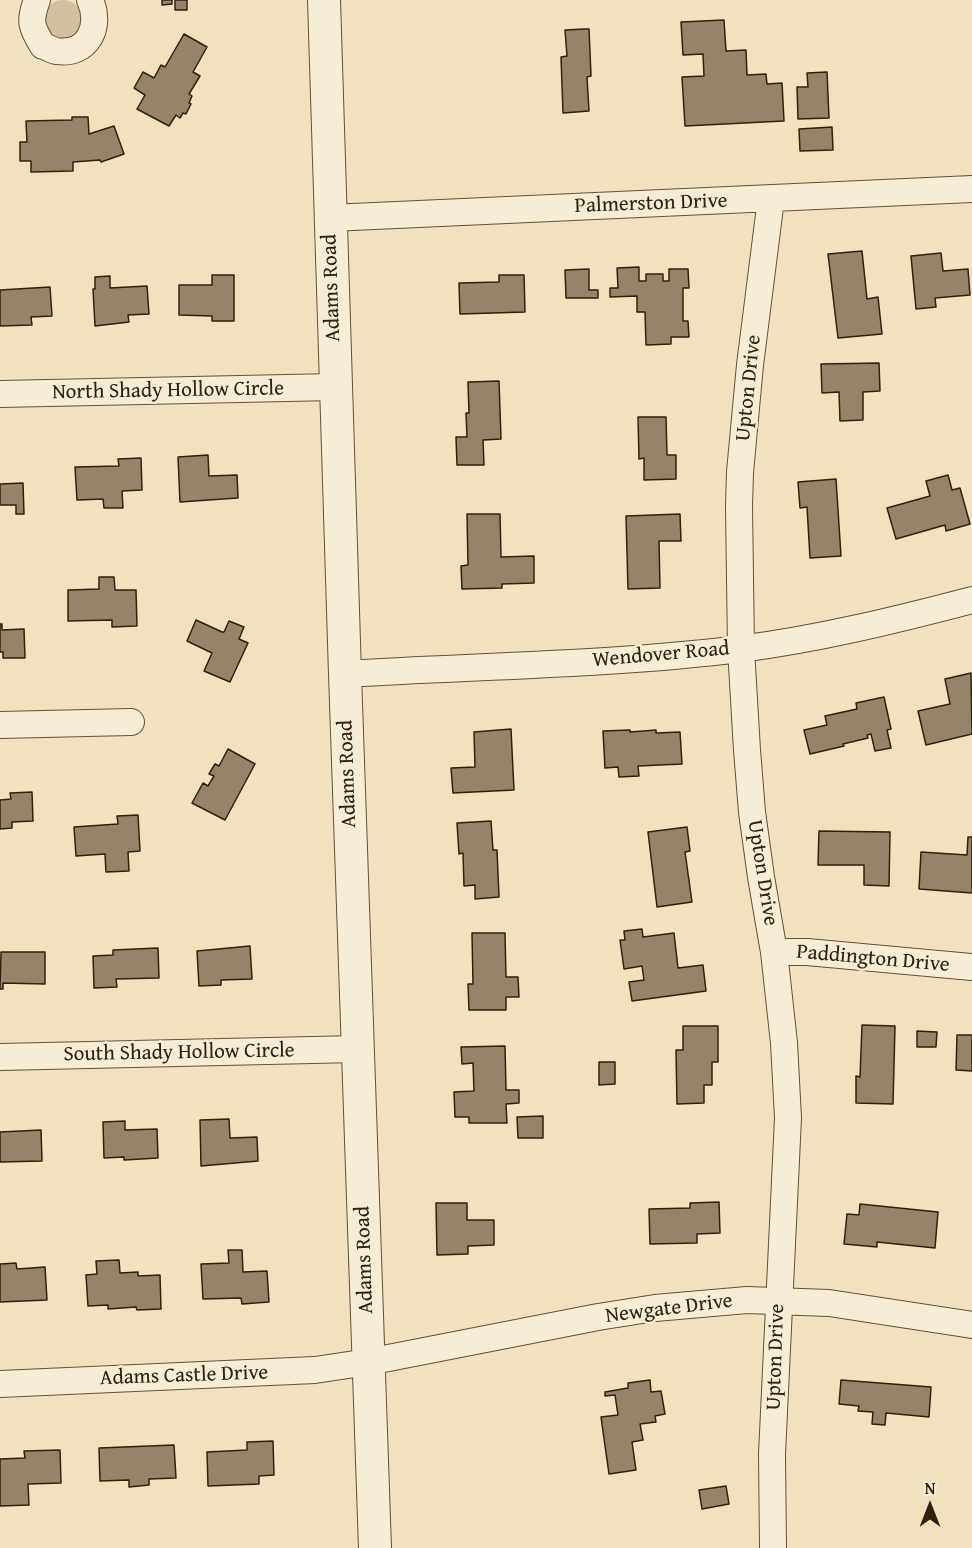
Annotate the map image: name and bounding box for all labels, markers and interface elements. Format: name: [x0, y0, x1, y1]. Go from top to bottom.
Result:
street label: Palmerston Drive: [574, 189, 728, 219]
street label: Adams Road: [318, 234, 346, 342]
street label: Upton Drive: [731, 334, 767, 442]
street label: North Shady Hollow Circle: [52, 376, 284, 406]
street label: Wendover Road: [592, 636, 730, 674]
street label: Adams Road: [334, 720, 362, 828]
street label: Upton Drive: [741, 818, 783, 928]
street label: Paddington Drive: [795, 940, 951, 978]
street label: South Shady Hollow Circle: [63, 1038, 295, 1068]
street label: Adams Road: [351, 1206, 379, 1314]
street label: Newgate Drive: [604, 1289, 734, 1329]
street label: Upton Drive: [762, 1303, 790, 1411]
street label: Adams Castle Drive: [99, 1360, 269, 1392]
north arrow: [900, 1476, 960, 1536]
text: N: [925, 1476, 935, 1500]

